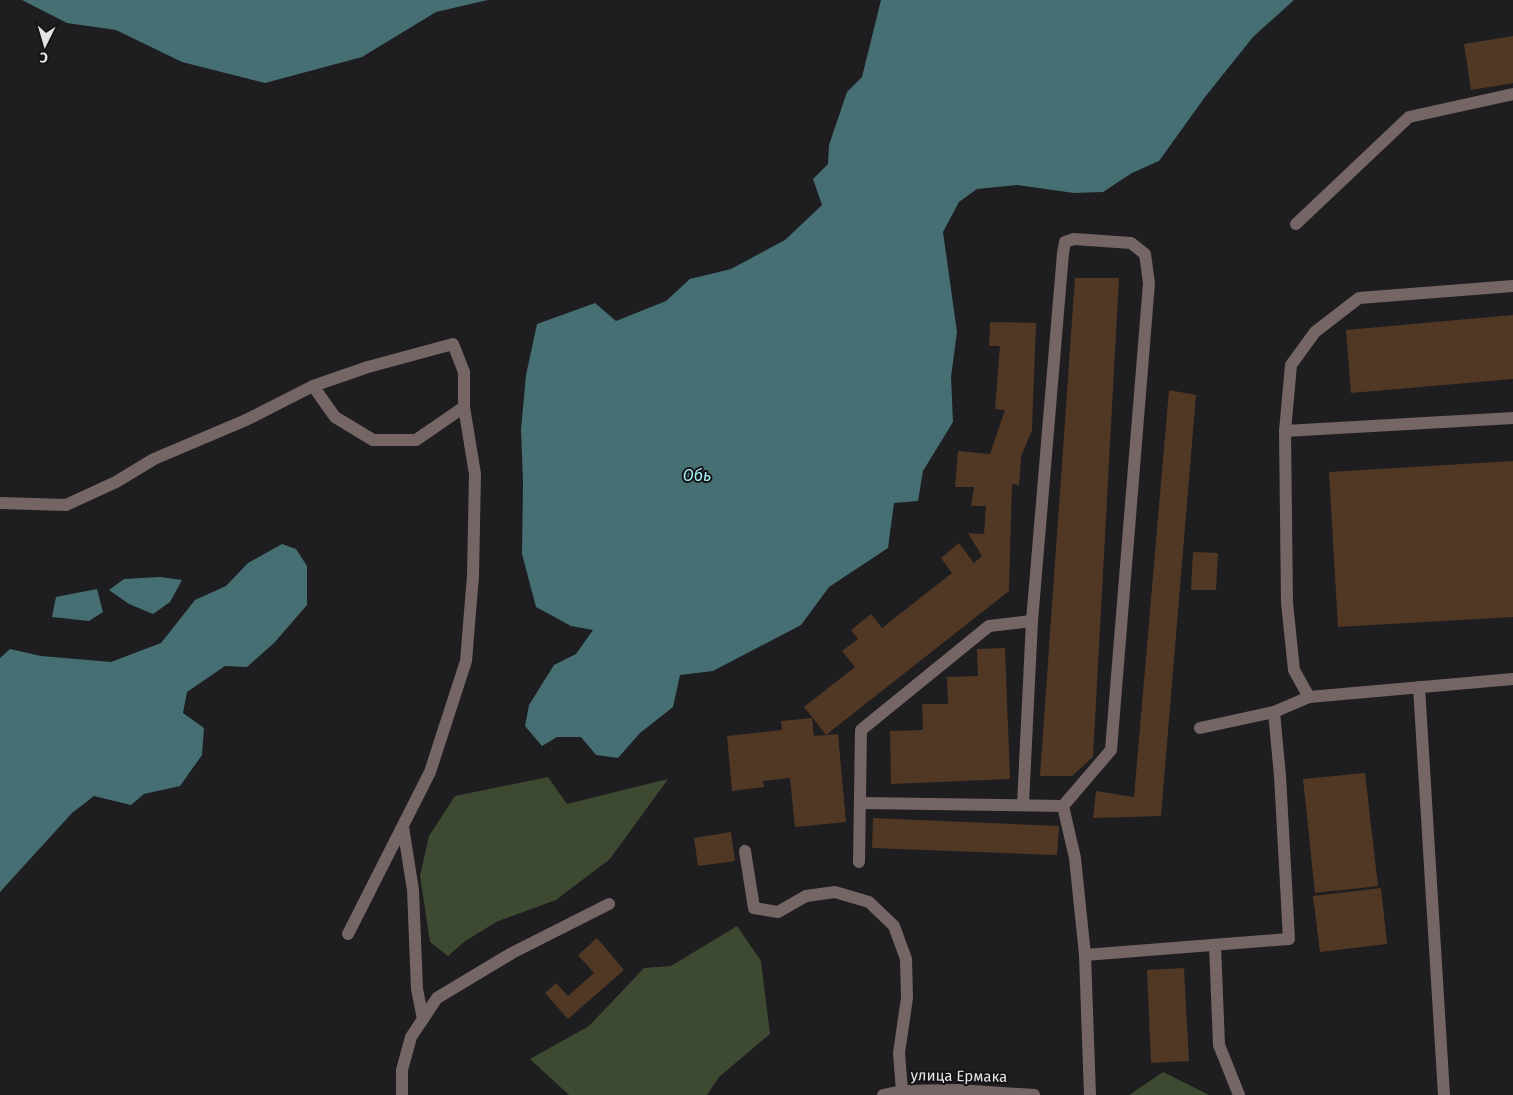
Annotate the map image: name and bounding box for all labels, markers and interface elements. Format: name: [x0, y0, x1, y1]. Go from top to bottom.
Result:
north arrow: [20, 20, 70, 70]
text: С: [39, 49, 49, 66]
water label: Обь: [683, 466, 711, 485]
street label: улица Ермака: [911, 1066, 1007, 1086]

